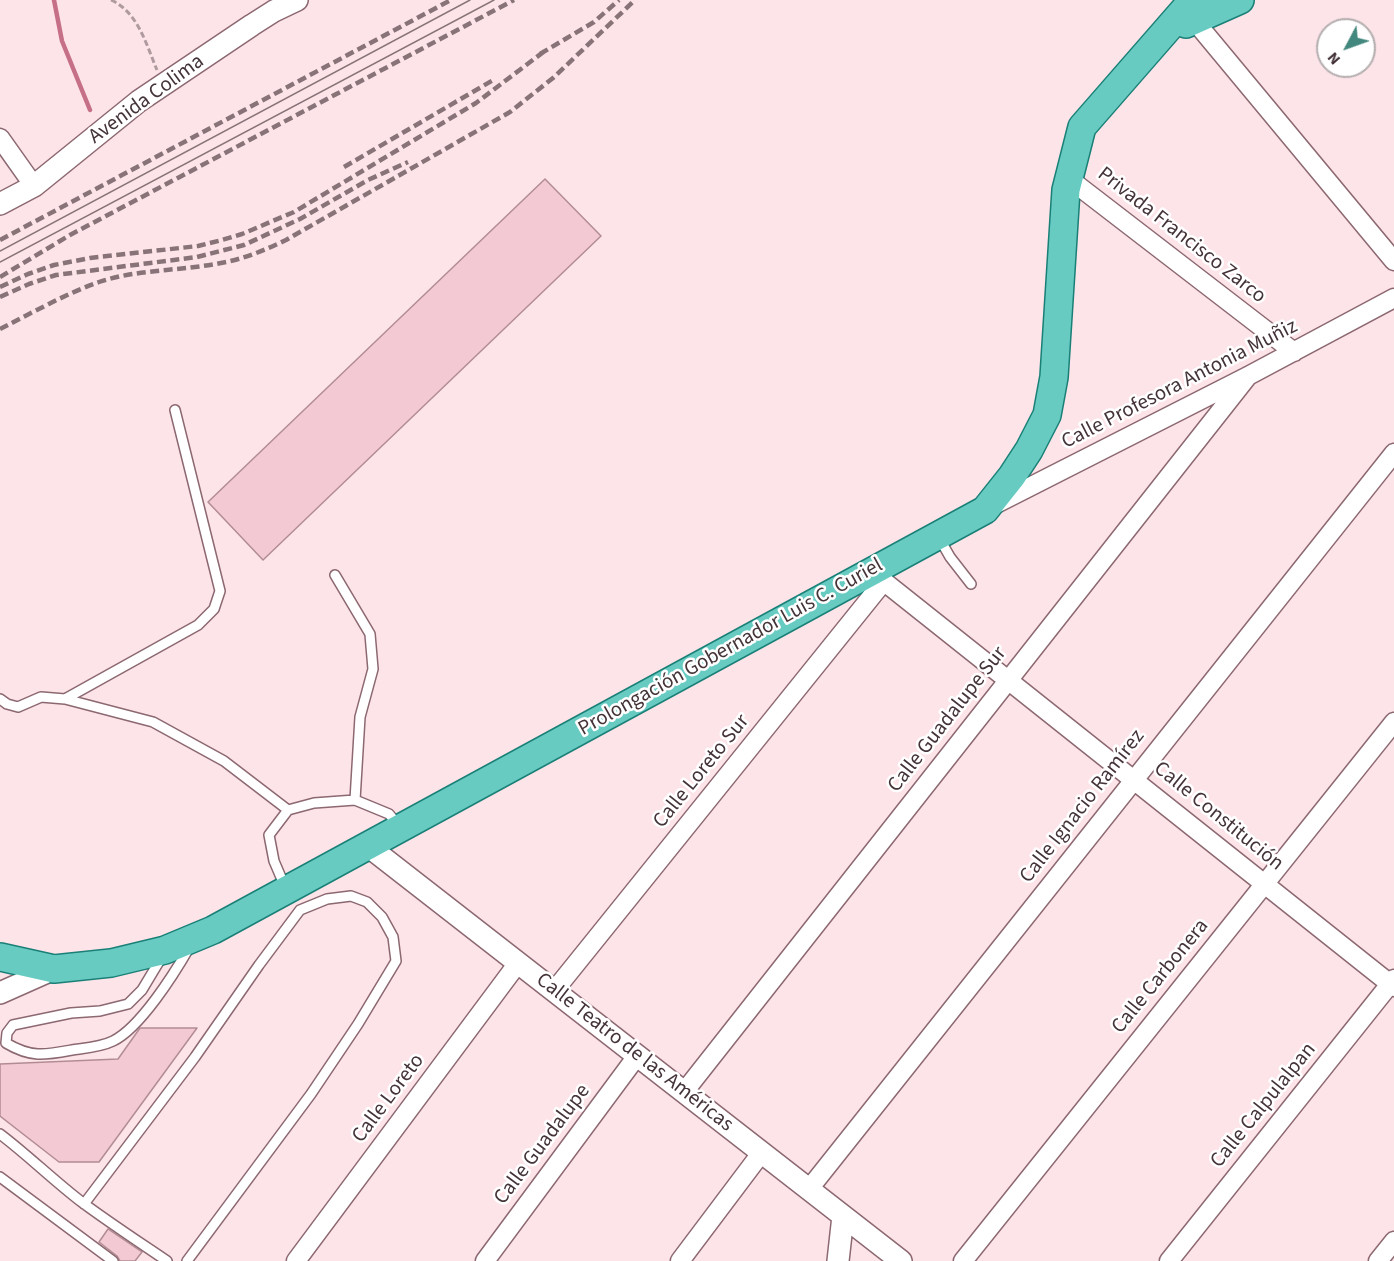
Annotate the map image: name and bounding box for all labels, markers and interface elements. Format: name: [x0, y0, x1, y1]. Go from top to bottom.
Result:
north arrow: [1316, 18, 1376, 78]
text: N: [1322, 47, 1346, 70]
street label: Avenida Colima: [84, 50, 210, 150]
street label: Privada Francisco Zarco: [1092, 162, 1270, 310]
street label: Calle Profesora Antonia Muñiz: [1058, 315, 1302, 455]
street label: Prolongación Gobernador Luis C. Curiel: [575, 554, 887, 742]
street label: Calle Guadalupe Sur: [883, 642, 1013, 798]
street label: Calle Loreto Sur: [649, 710, 755, 834]
street label: Calle Ignacio Ramírez: [1015, 725, 1151, 889]
street label: Calle Constitución: [1148, 757, 1288, 877]
street label: Calle Carbonera: [1107, 915, 1215, 1039]
street label: Calle Teatro de las Américas: [530, 968, 738, 1138]
street label: Calle Calpulalpan: [1206, 1038, 1322, 1174]
street label: Calle Loreto: [347, 1050, 431, 1148]
street label: Calle Guadalupe: [490, 1080, 596, 1210]

